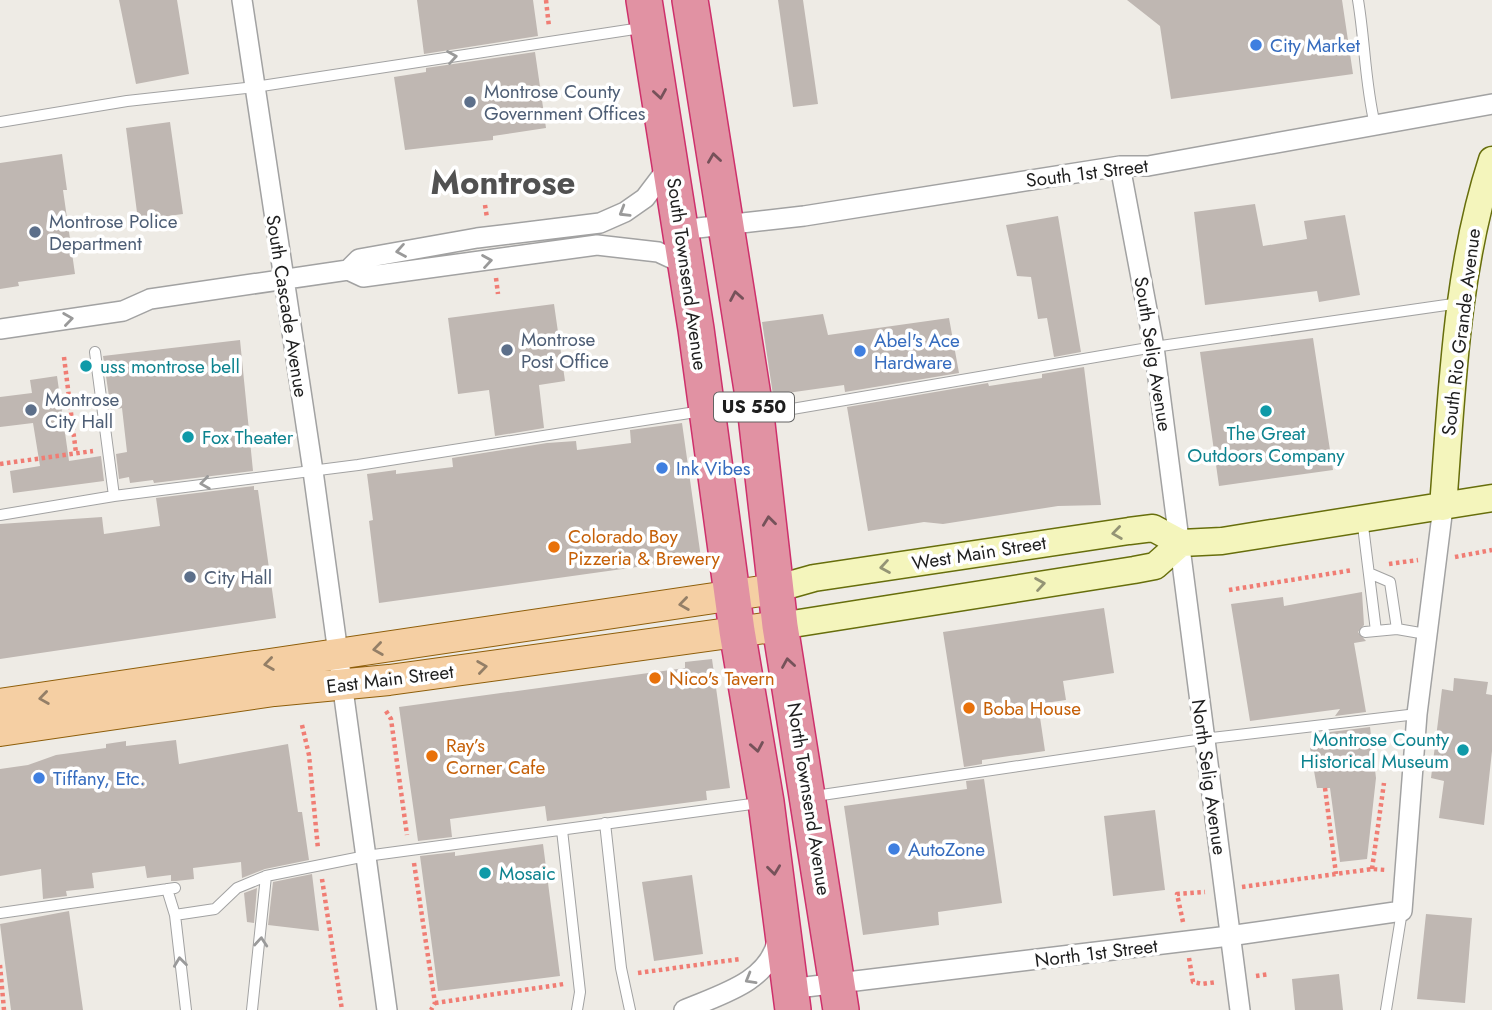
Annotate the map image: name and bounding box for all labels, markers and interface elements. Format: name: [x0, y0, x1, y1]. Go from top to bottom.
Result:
place label: City Market: [1270, 32, 1360, 59]
marker: City Market: [1248, 37, 1264, 53]
one-way arrow: [446, 50, 458, 65]
place label: Montrose County Government Offices: [484, 78, 646, 127]
one-way arrow: [652, 88, 667, 100]
marker: Montrose County Government Offices: [462, 94, 478, 110]
one-way arrow: [707, 152, 722, 164]
street label: South 1st Street: [1024, 152, 1150, 194]
district label: Montrose: [431, 159, 575, 206]
street label: South Townsend Avenue: [660, 176, 714, 372]
one-way arrow: [618, 204, 631, 217]
place label: Montrose Police Department: [49, 208, 178, 257]
street label: South Cascade Avenue: [259, 213, 315, 399]
marker: Montrose Police Department: [27, 224, 43, 240]
street label: South Rio Grande Avenue: [1435, 227, 1487, 437]
one-way arrow: [395, 243, 407, 258]
one-way arrow: [482, 254, 493, 269]
street label: South Selig Avenue: [1127, 275, 1179, 433]
one-way arrow: [729, 290, 744, 302]
one-way arrow: [62, 311, 73, 326]
place label: Montrose Post Office: [521, 326, 609, 375]
place label: Abel's Ace Hardware: [874, 327, 960, 376]
marker: Montrose Post Office: [499, 342, 515, 358]
marker: Abel's Ace Hardware: [852, 343, 868, 359]
place label: uss montrose bell: [100, 353, 240, 380]
marker: uss montrose bell: [78, 358, 94, 374]
place label: Montrose City Hall: [45, 386, 120, 435]
road number: US 550: [714, 393, 794, 422]
marker: Montrose City Hall: [23, 402, 39, 418]
marker: The Great Outdoors Company: [1258, 403, 1274, 419]
place label: The Great Outdoors Company: [1187, 420, 1345, 469]
place label: Fox Theater: [202, 424, 294, 451]
marker: Fox Theater: [180, 429, 196, 445]
place label: Ink Vibes: [676, 455, 751, 482]
marker: Ink Vibes: [654, 460, 670, 476]
one-way arrow: [199, 476, 211, 491]
one-way arrow: [762, 515, 777, 527]
place label: Colorado Boy Pizzeria & Brewery: [568, 523, 721, 572]
one-way arrow: [1111, 525, 1123, 540]
street label: West Main Street: [910, 529, 1048, 577]
marker: Colorado Boy Pizzeria & Brewery: [546, 539, 562, 555]
one-way arrow: [879, 559, 891, 574]
place label: City Hall: [204, 564, 272, 591]
marker: City Hall: [182, 569, 198, 585]
one-way arrow: [1034, 577, 1046, 592]
one-way arrow: [678, 596, 690, 611]
one-way arrow: [372, 641, 383, 656]
one-way arrow: [263, 657, 275, 672]
one-way arrow: [781, 657, 796, 669]
street label: East Main Street: [325, 658, 456, 700]
one-way arrow: [476, 660, 488, 675]
place label: Nico's Tavern: [669, 665, 775, 692]
marker: Nico's Tavern: [647, 670, 663, 686]
one-way arrow: [38, 690, 50, 705]
place label: Boba House: [983, 695, 1081, 722]
street label: North Selig Avenue: [1185, 697, 1233, 857]
marker: Boba House: [961, 700, 977, 716]
street label: North Townsend Avenue: [780, 701, 838, 898]
place label: Montrose County Historical Museum: [1301, 726, 1450, 775]
place label: Ray’s Corner Cafe: [446, 732, 545, 781]
one-way arrow: [749, 741, 764, 753]
marker: Montrose County Historical Museum: [1455, 742, 1471, 758]
marker: Ray’s Corner Cafe: [424, 748, 440, 764]
place label: Tiffany, Etc.: [53, 765, 145, 792]
marker: Tiffany, Etc.: [31, 770, 47, 786]
place label: AutoZone: [908, 836, 985, 863]
marker: AutoZone: [886, 841, 902, 857]
place label: Mosaic: [499, 860, 556, 887]
one-way arrow: [767, 864, 782, 876]
marker: Mosaic: [477, 865, 493, 881]
street label: North 1st Street: [1033, 932, 1159, 974]
one-way arrow: [253, 936, 268, 947]
one-way arrow: [173, 957, 188, 968]
one-way arrow: [744, 970, 757, 983]

